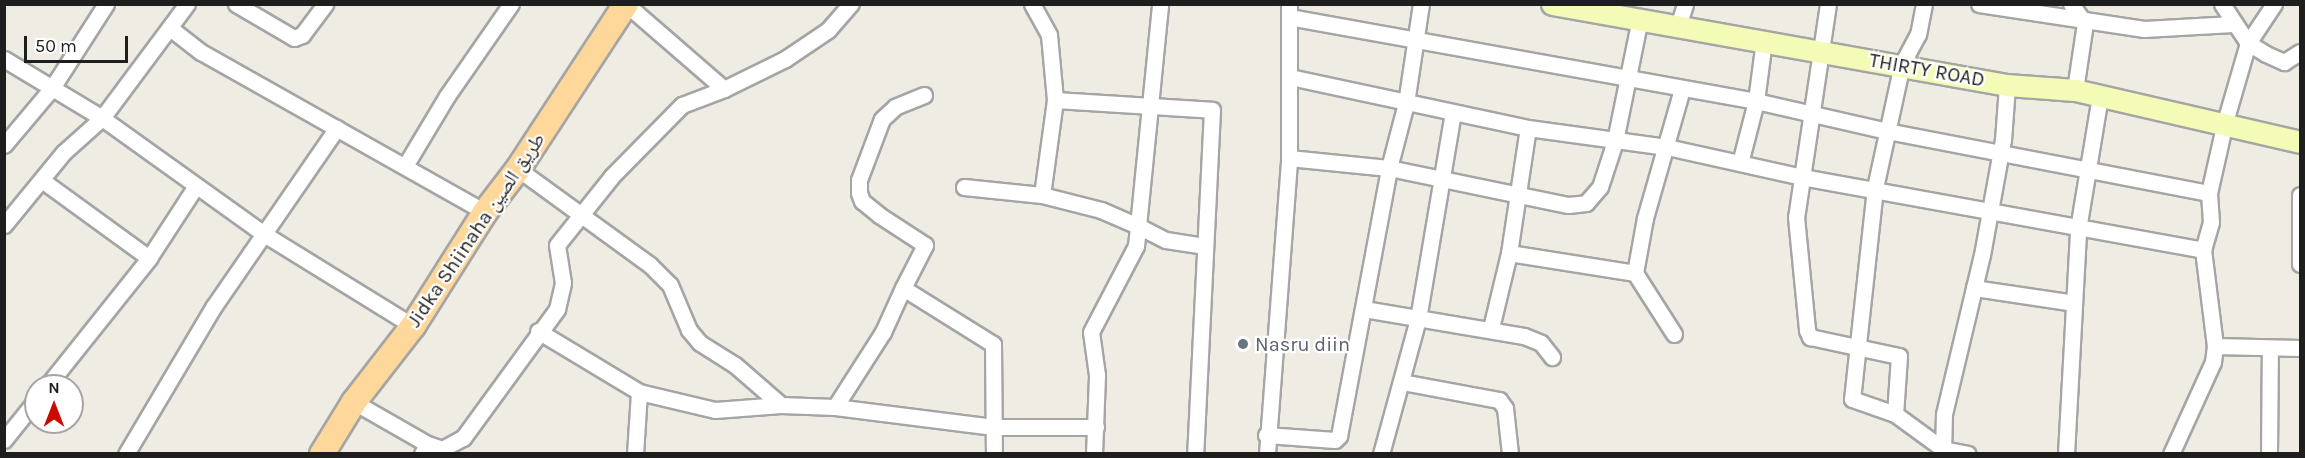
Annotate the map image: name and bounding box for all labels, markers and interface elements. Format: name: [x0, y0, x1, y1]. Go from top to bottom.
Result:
scale bar: [27, 24, 130, 62]
text: 50 m: [35, 35, 77, 57]
street label: THIRTY ROAD: [1867, 48, 1987, 92]
street label: Jidka Shiinaha طريق الصين: [402, 128, 550, 332]
place label: Nasru diin: [1255, 332, 1350, 356]
marker: Nasru diin: [1236, 337, 1250, 351]
north arrow: [24, 374, 84, 434]
text: N: [48, 378, 60, 397]

